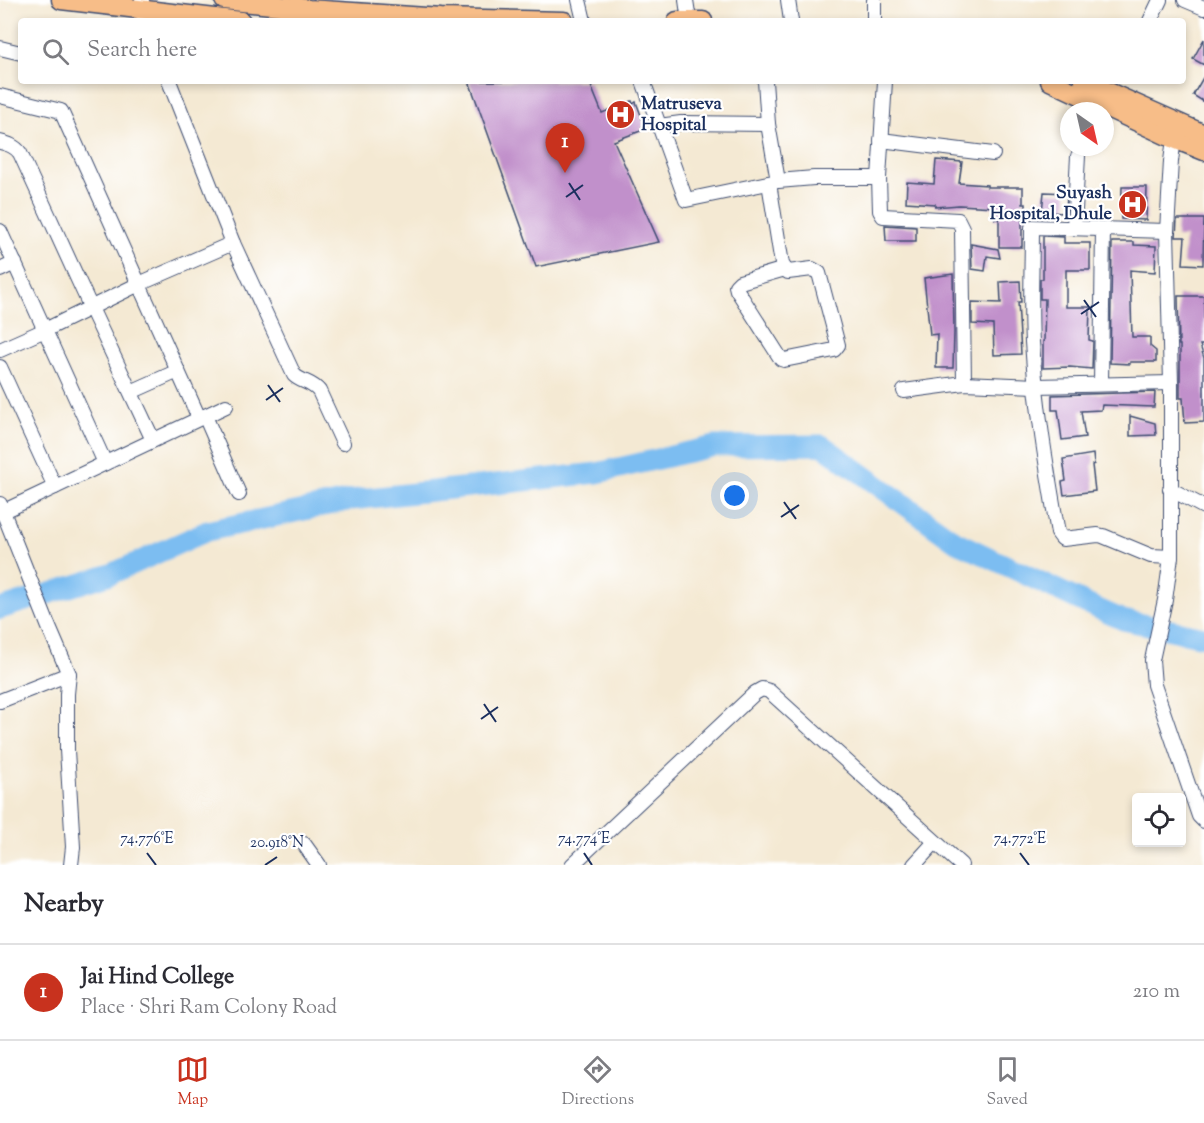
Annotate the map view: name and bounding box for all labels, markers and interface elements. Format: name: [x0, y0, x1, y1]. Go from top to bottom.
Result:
search box: [18, 18, 1186, 84]
icon: search: [39, 35, 72, 68]
text: Search here: [87, 35, 197, 67]
place label: Matruseva Hospital: [641, 92, 723, 139]
hospital icon: Matruseva Hospital: [604, 99, 636, 131]
north arrow: [1060, 102, 1114, 156]
pin: 1: [546, 124, 584, 173]
place label: Suyash Hospital, Dhule: [990, 181, 1113, 228]
hospital icon: Suyash Hospital, Dhule: [1117, 188, 1149, 220]
your location: [720, 481, 749, 510]
map controls: [1132, 793, 1186, 847]
button: locate: [1132, 793, 1186, 847]
text: 74.776°E: [120, 829, 174, 850]
text: 74.774°E: [558, 829, 610, 850]
text: 74.772°E: [994, 829, 1046, 850]
text: 20.918°N: [250, 833, 304, 854]
text: Nearby: [24, 886, 104, 923]
text: Jai Hind College: [81, 962, 234, 994]
text: 1: [40, 978, 47, 1007]
text: 210 m: [1133, 978, 1180, 1007]
text: Place · Shri Ram Colony Road: [81, 994, 337, 1023]
tab: Map: [176, 1053, 209, 1112]
tab: Directions: [562, 1053, 634, 1112]
tab: Saved: [987, 1053, 1028, 1112]

